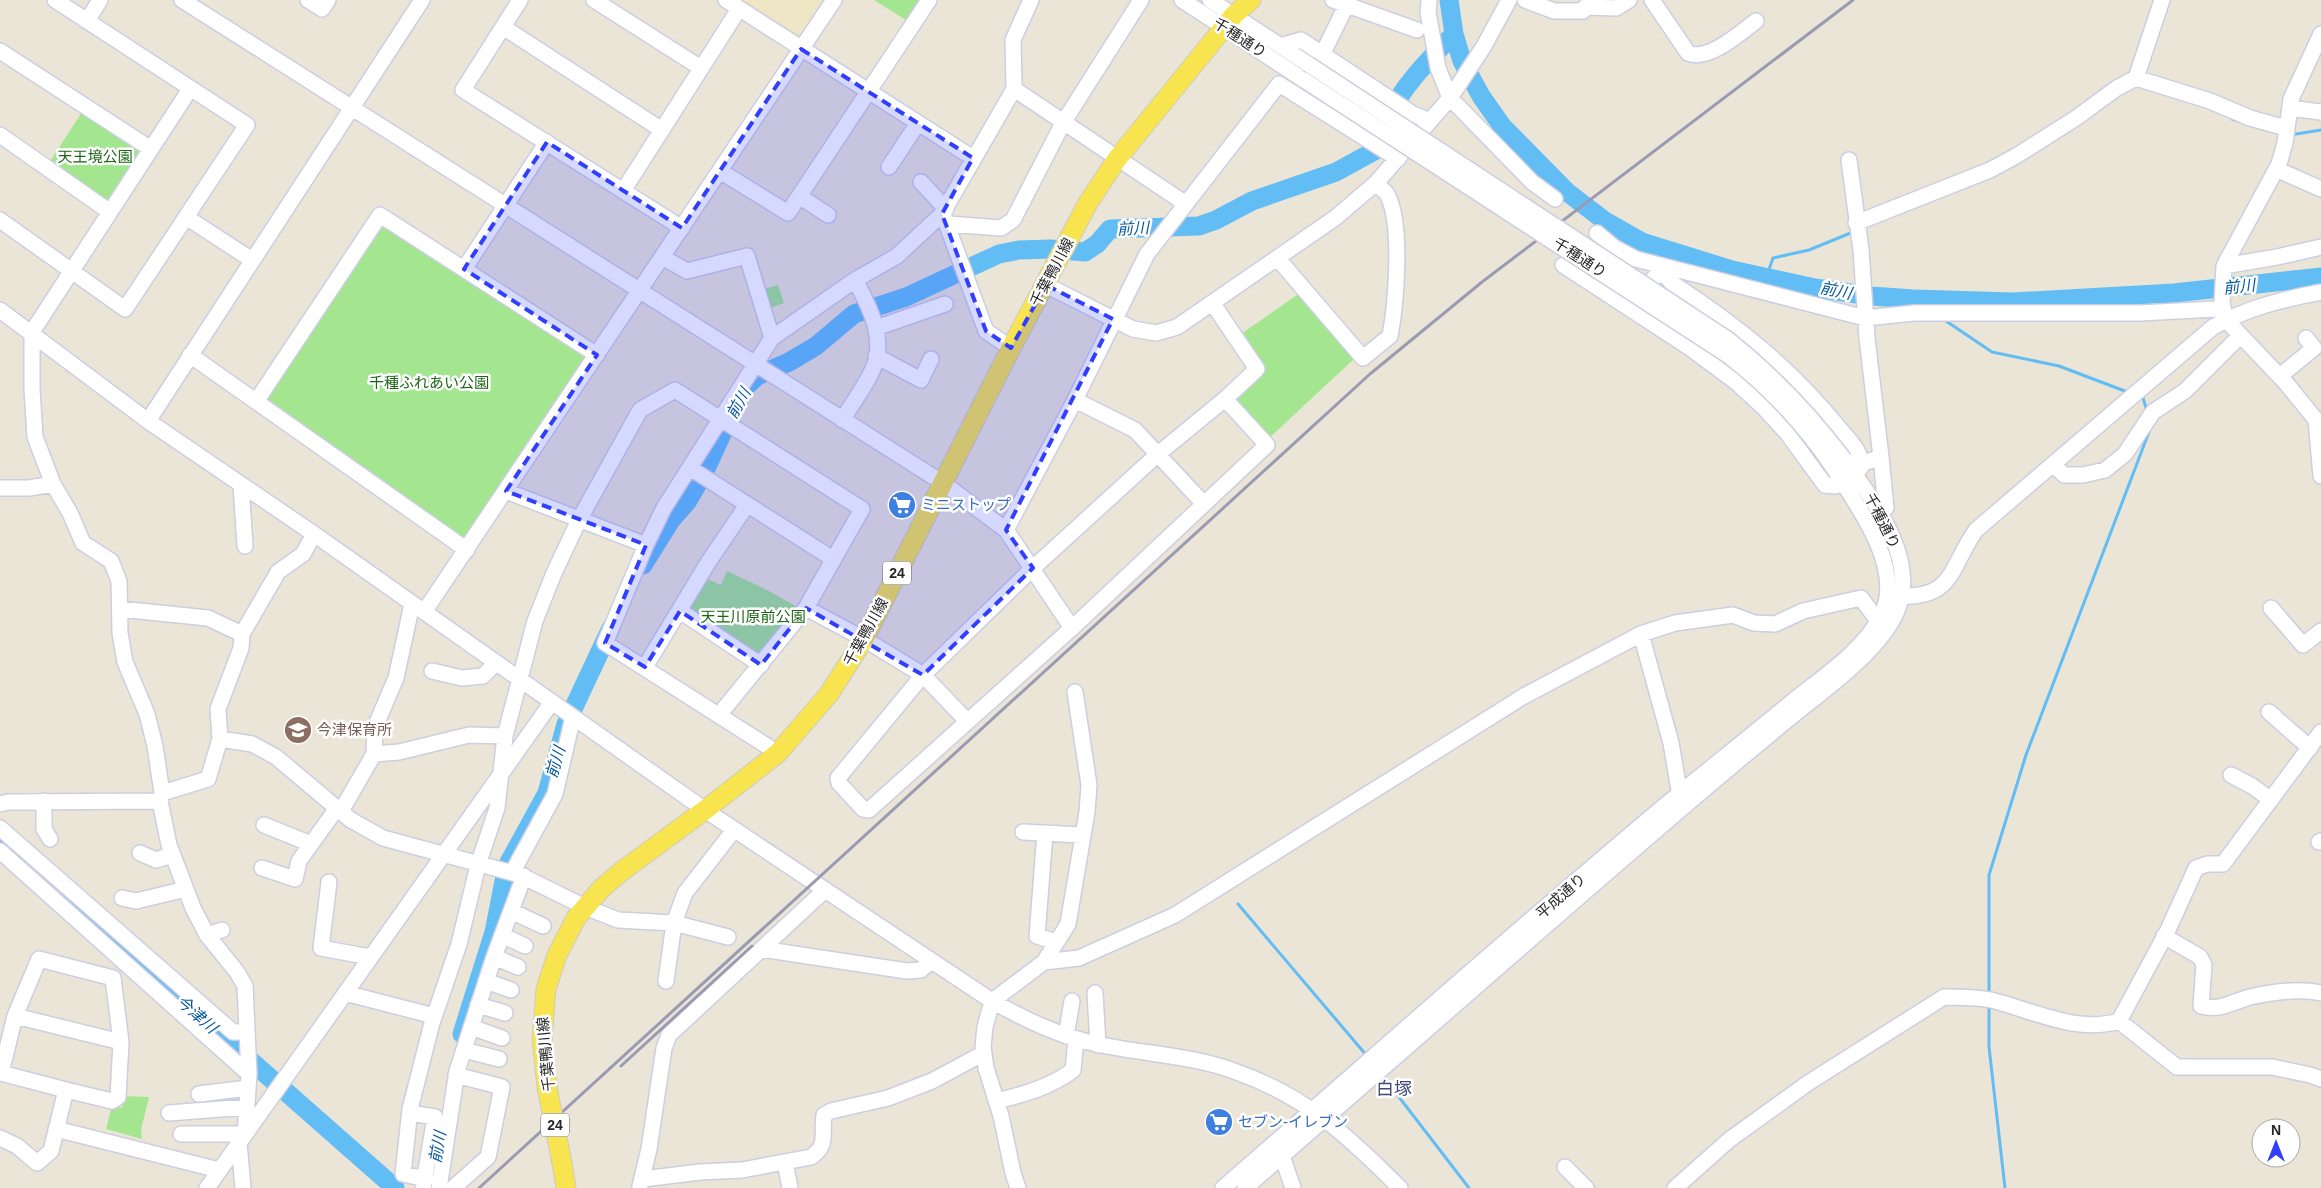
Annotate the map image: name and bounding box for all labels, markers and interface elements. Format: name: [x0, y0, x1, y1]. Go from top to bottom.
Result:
street label: 千種通り: [1210, 14, 1270, 61]
park label: 天王境公園: [57, 148, 133, 165]
water label: 前川: [1117, 219, 1151, 238]
street label: 千種通り: [1550, 234, 1610, 281]
street label: 千葉鴨川線: [1026, 235, 1077, 309]
water label: 前川: [2222, 276, 2258, 297]
water label: 前川: [1819, 279, 1855, 302]
park label: 千種ふれあい公園: [369, 374, 489, 391]
water label: 前川: [723, 383, 755, 421]
supermarket icon: ミニストップ: [887, 490, 917, 520]
street label: 千種通り: [1861, 490, 1904, 551]
place label: ミニストップ: [921, 496, 1011, 513]
road number: 24: [883, 562, 911, 584]
street label: 千葉鴨川線: [840, 595, 891, 669]
park label: 天王川原前公園: [700, 608, 806, 625]
school or university icon: 今津保育所: [283, 715, 313, 745]
place label: 今津保育所: [317, 721, 392, 738]
water label: 前川: [543, 742, 569, 780]
street label: 平成通り: [1532, 870, 1589, 922]
water label: 今津川: [173, 992, 222, 1038]
street label: 千葉鴨川線: [534, 1016, 557, 1092]
district label: 白塚: [1376, 1079, 1412, 1099]
supermarket icon: セブン-イレブン: [1204, 1107, 1234, 1137]
place label: セブン-イレブン: [1238, 1113, 1348, 1130]
road number: 24: [541, 1114, 569, 1136]
north arrow: [2251, 1118, 2301, 1168]
text: N: [2271, 1122, 2281, 1138]
water label: 前川: [426, 1128, 449, 1164]

